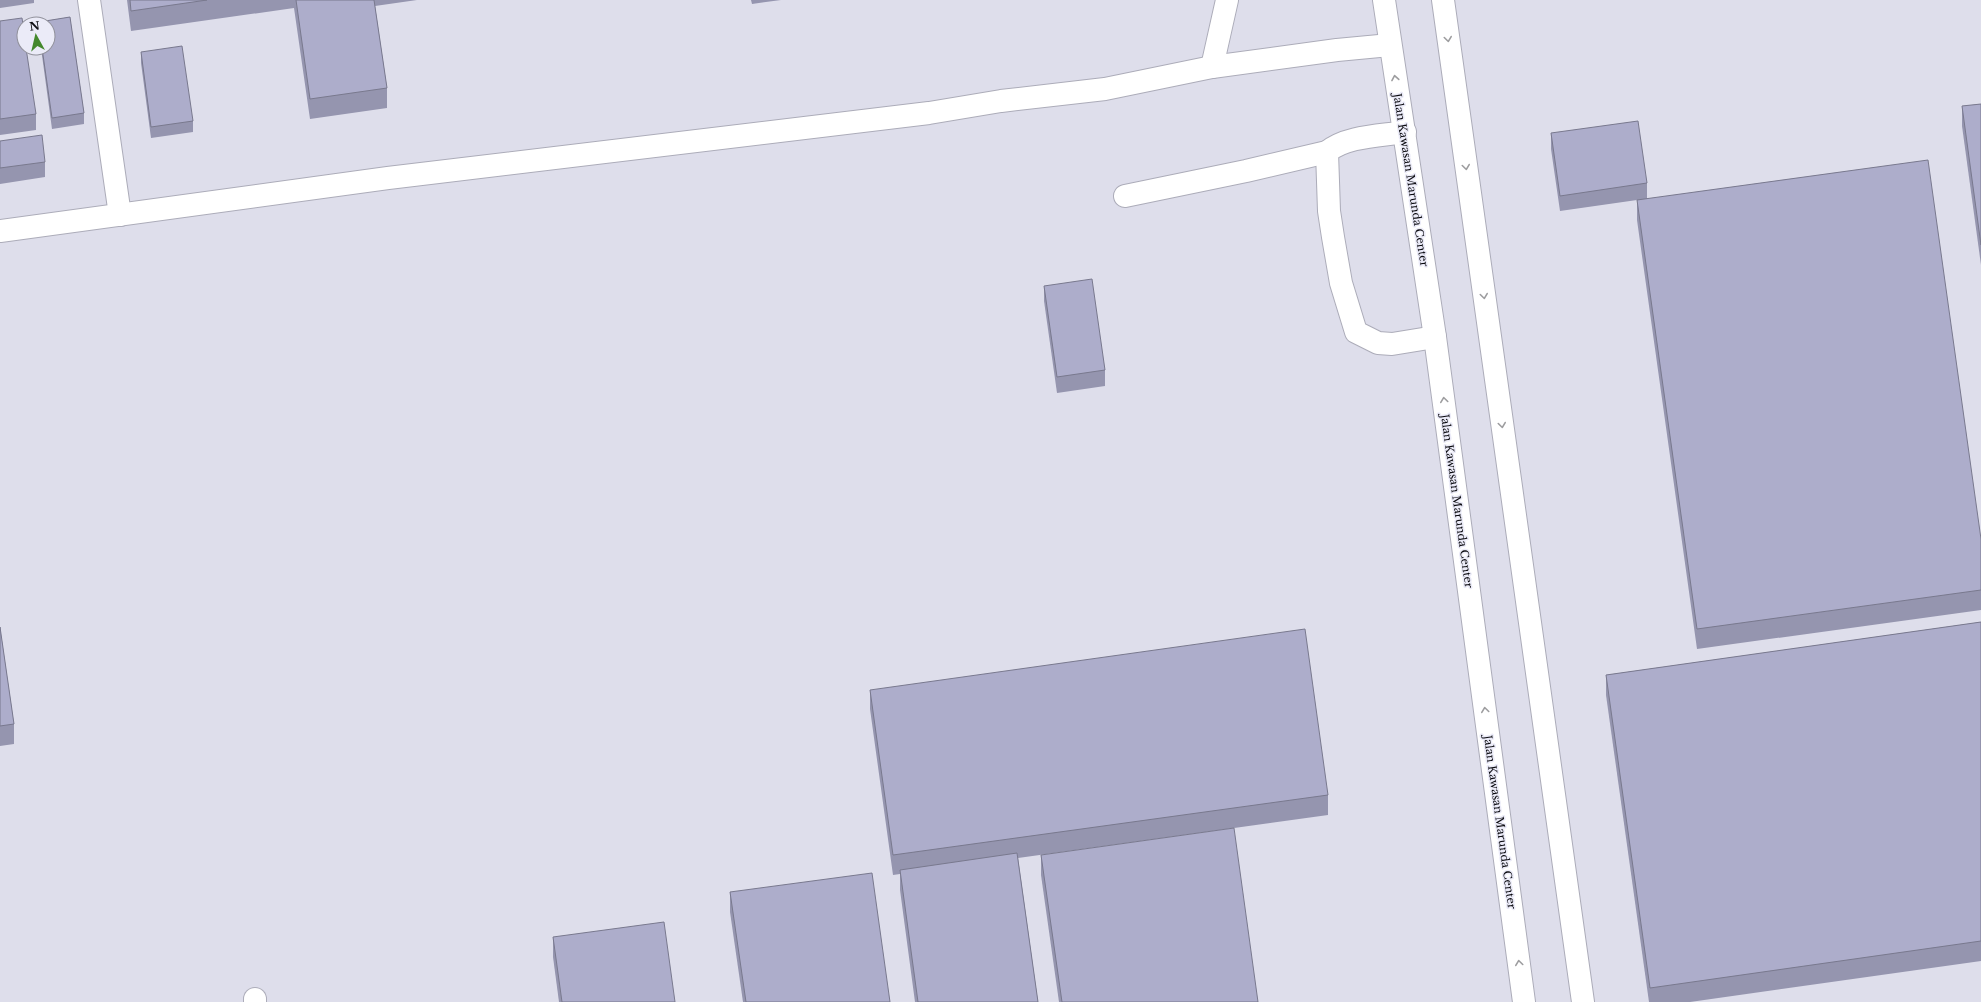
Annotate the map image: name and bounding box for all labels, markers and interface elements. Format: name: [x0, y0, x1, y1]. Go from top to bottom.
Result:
north arrow: [16, 16, 56, 56]
text: N: [29, 18, 41, 34]
one-way arrow: [1443, 36, 1452, 42]
one-way arrow: [1392, 75, 1400, 81]
street label: Jalan Kawasan Marunda Center: [1390, 90, 1432, 268]
one-way arrow: [1461, 164, 1470, 170]
one-way arrow: [1479, 293, 1488, 299]
one-way arrow: [1440, 397, 1449, 403]
street label: Jalan Kawasan Marunda Center: [1438, 411, 1476, 590]
one-way arrow: [1497, 422, 1506, 428]
one-way arrow: [1481, 707, 1490, 713]
street label: Jalan Kawasan Marunda Center: [1481, 732, 1519, 911]
one-way arrow: [1515, 960, 1524, 966]

